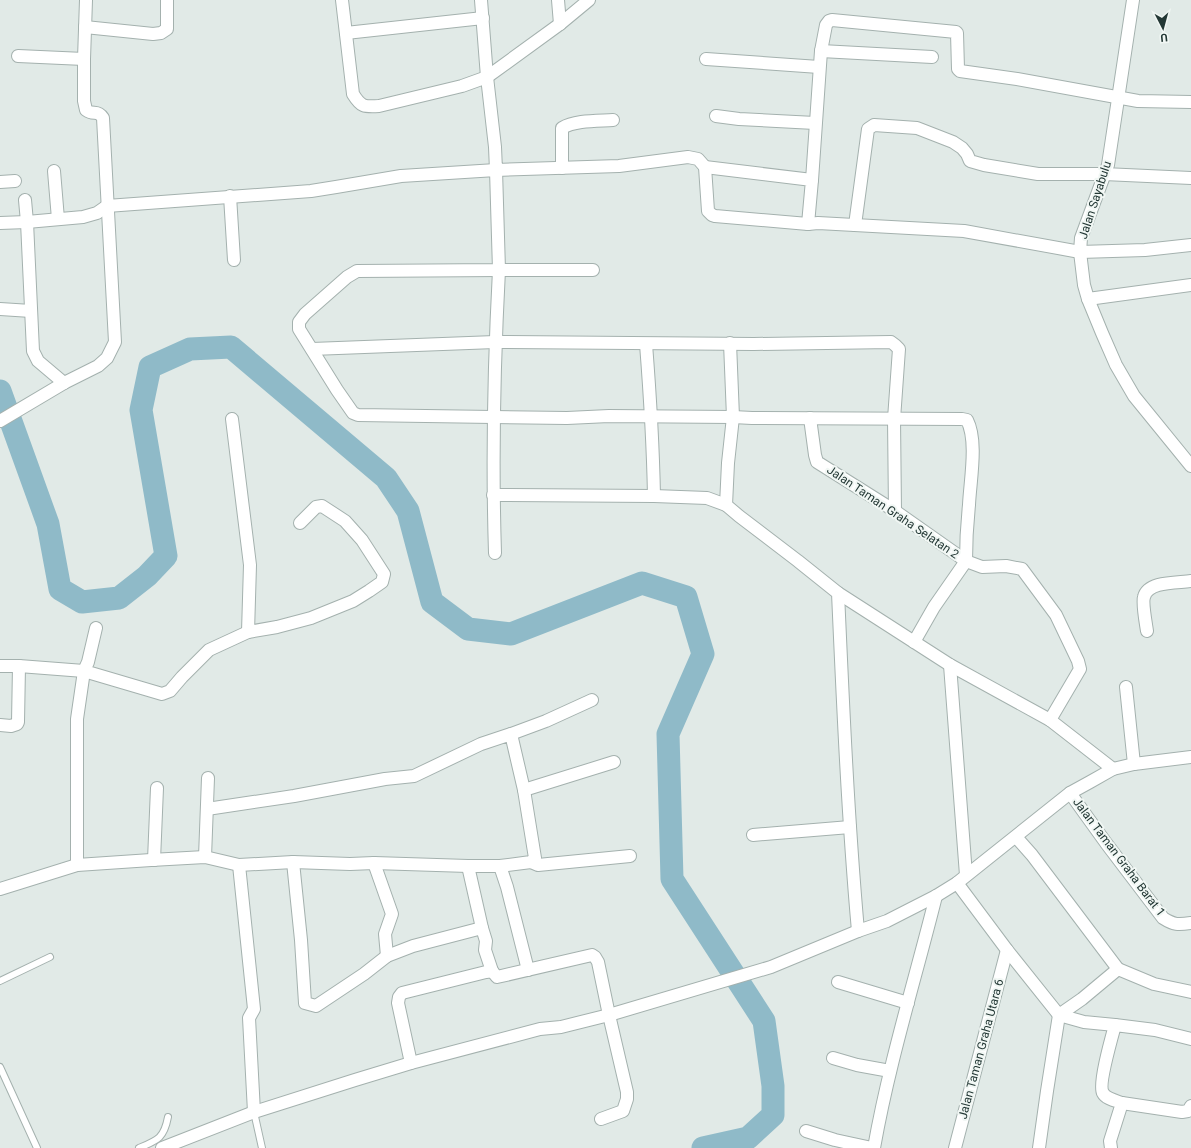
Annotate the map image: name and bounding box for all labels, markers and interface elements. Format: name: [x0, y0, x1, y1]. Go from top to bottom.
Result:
north arrow: [1143, 8, 1183, 48]
text: U: [1160, 31, 1168, 44]
street label: Jalan Sayabulu: [1076, 159, 1114, 241]
street label: Jalan Taman Graha Selatan 2: [824, 463, 962, 562]
street label: Jalan Taman Graha Barat 1: [1070, 795, 1168, 919]
street label: Jalan Taman Graha Utara 6: [956, 977, 1007, 1121]

